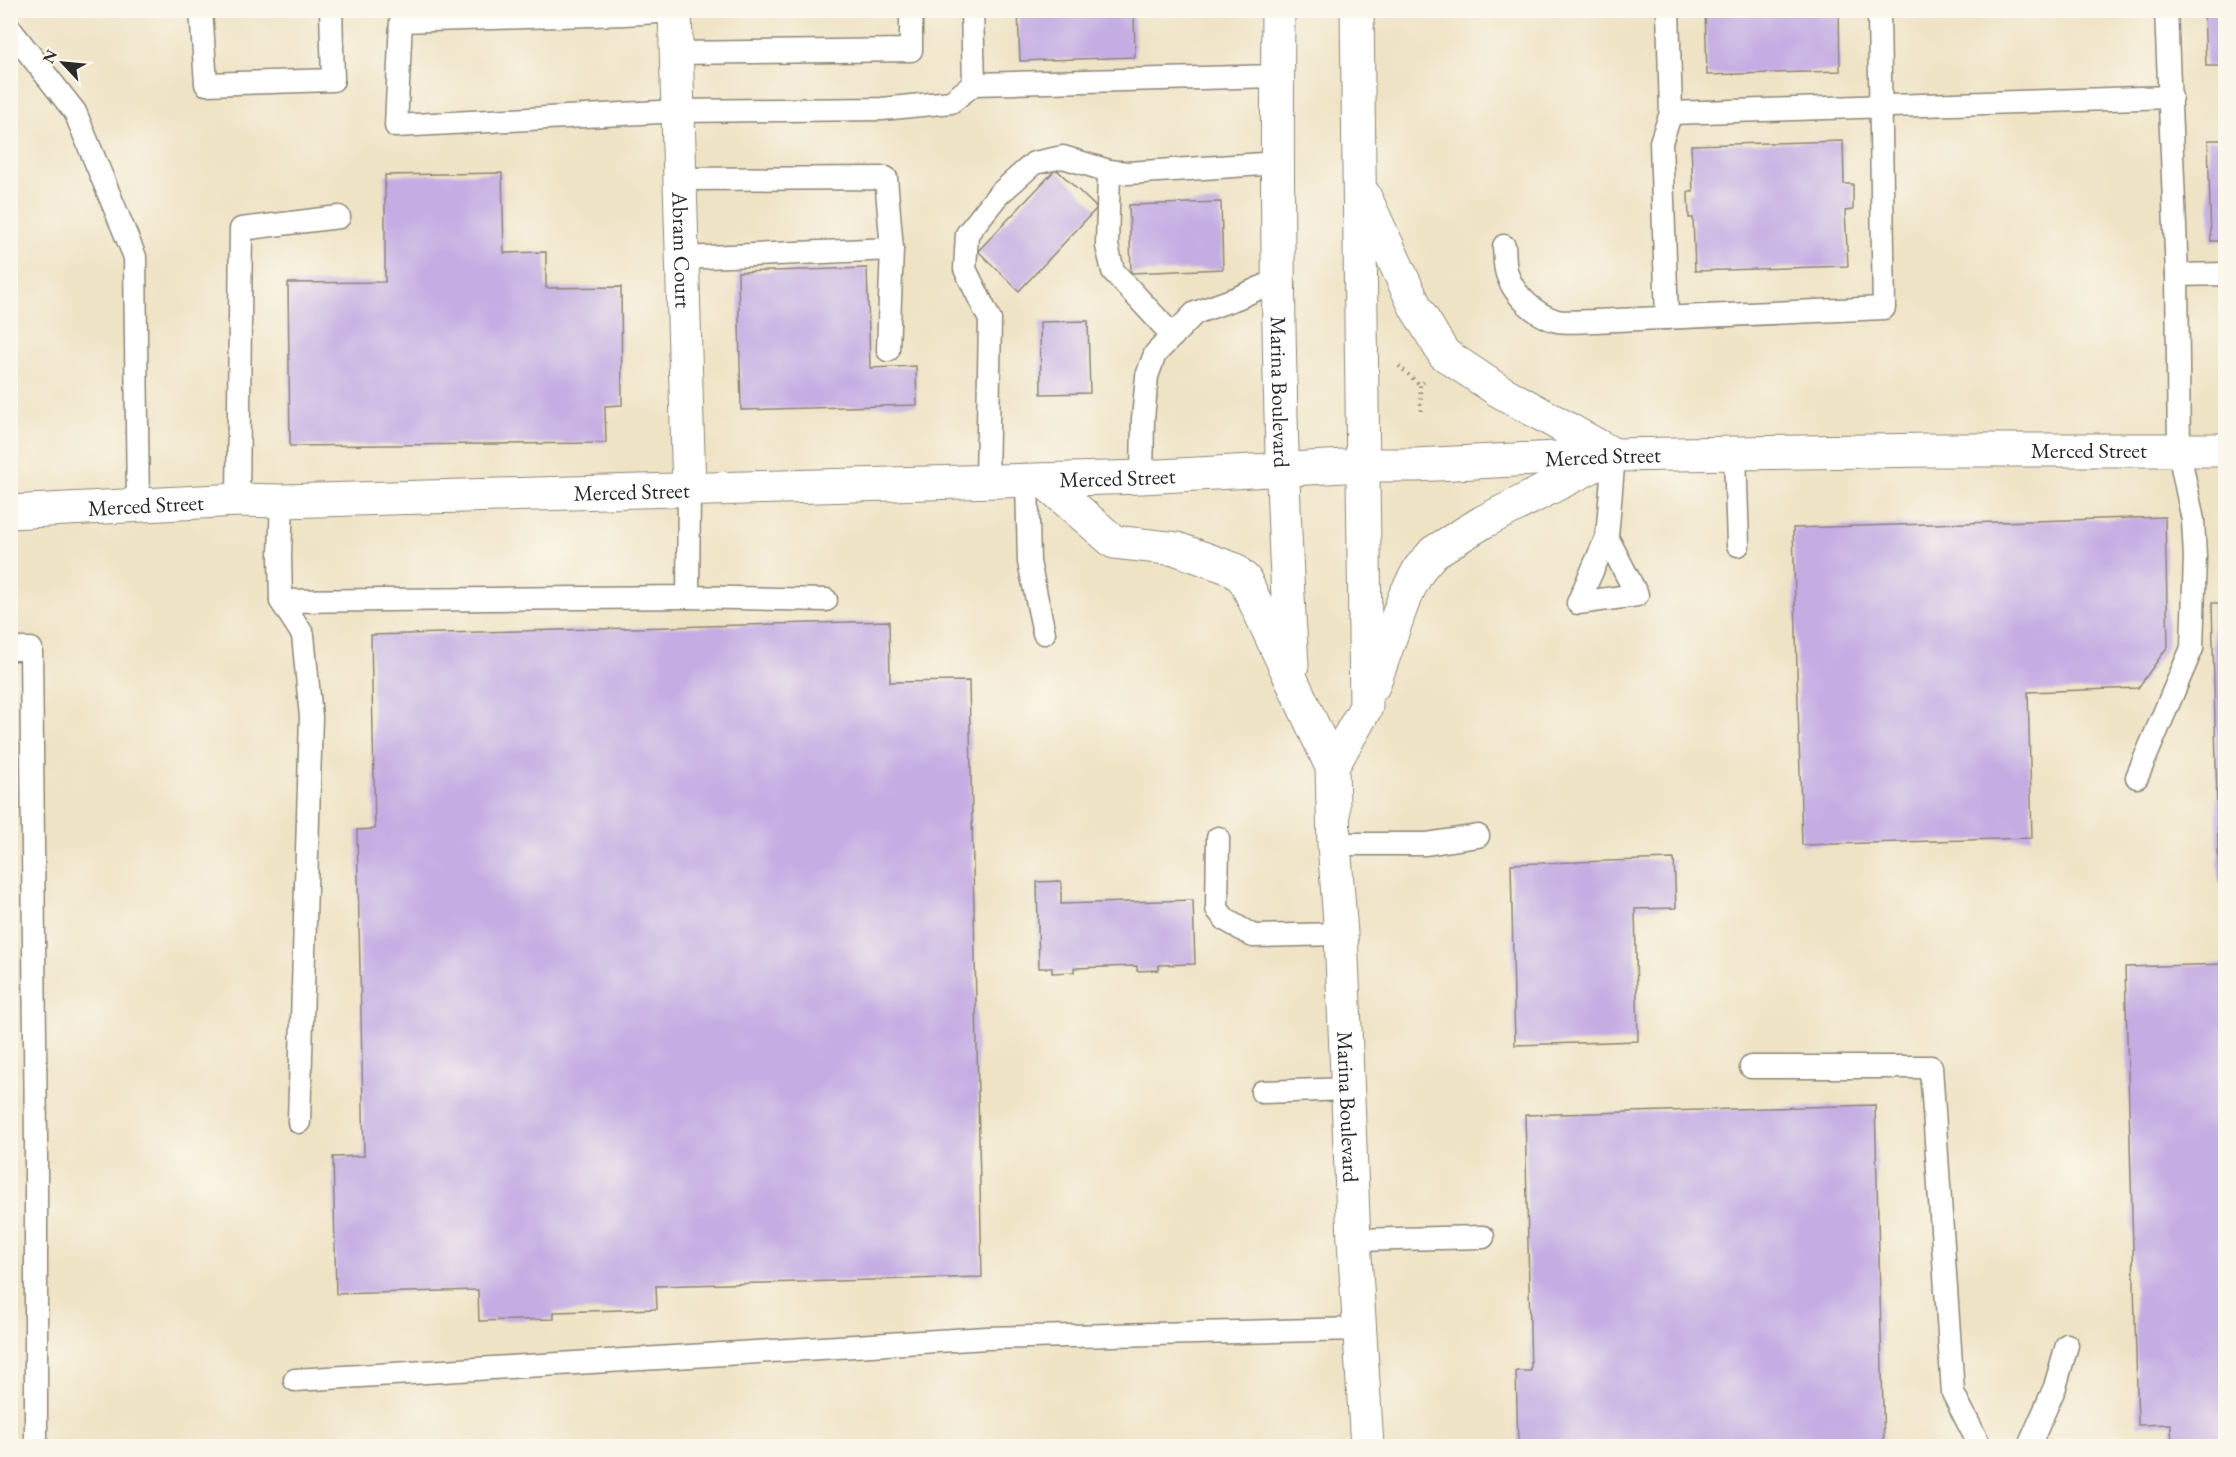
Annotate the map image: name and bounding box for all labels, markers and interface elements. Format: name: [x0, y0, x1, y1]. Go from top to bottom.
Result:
north arrow: [33, 33, 93, 93]
text: N: [38, 46, 62, 67]
street label: Abram Court: [666, 190, 698, 309]
street label: Marina Boulevard: [1264, 316, 1297, 469]
street label: Merced Street: [2031, 436, 2147, 465]
street label: Merced Street: [1544, 440, 1661, 473]
street label: Merced Street: [1059, 461, 1176, 494]
street label: Merced Street: [573, 475, 690, 507]
street label: Merced Street: [87, 487, 205, 522]
street label: Marina Boulevard: [1331, 1031, 1366, 1184]

